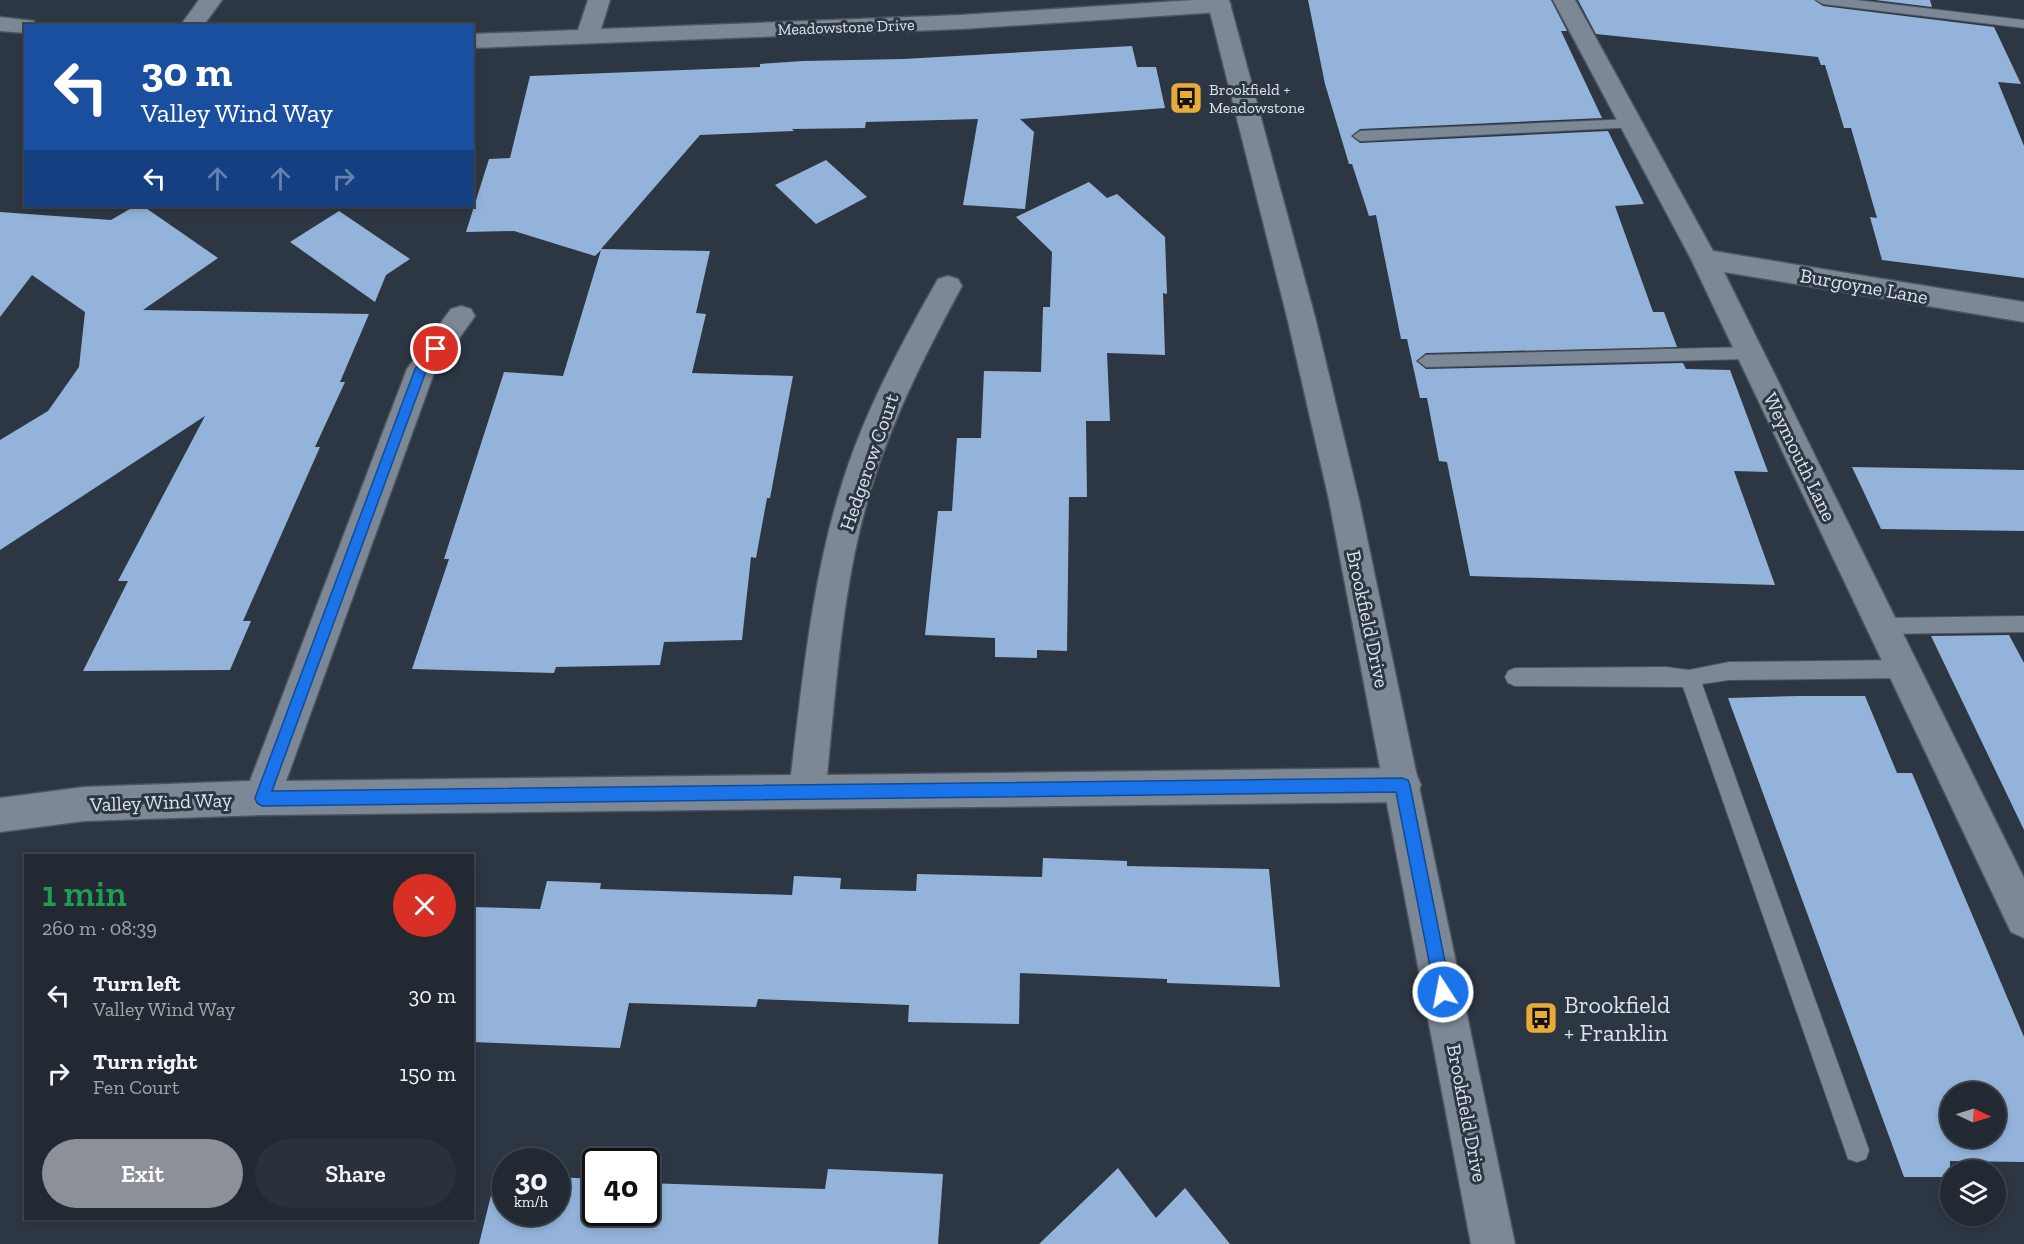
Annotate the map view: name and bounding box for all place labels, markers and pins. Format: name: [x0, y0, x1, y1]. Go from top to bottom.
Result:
bus stop icon: Brookfield + Meadowstone: [1168, 80, 1204, 116]
place label: Brookfield + Meadowstone: [1209, 80, 1305, 117]
pin: [410, 323, 461, 374]
place label: Brookfield + Franklin: [1564, 990, 1670, 1047]
bus stop icon: Brookfield + Franklin: [1523, 1000, 1559, 1036]

